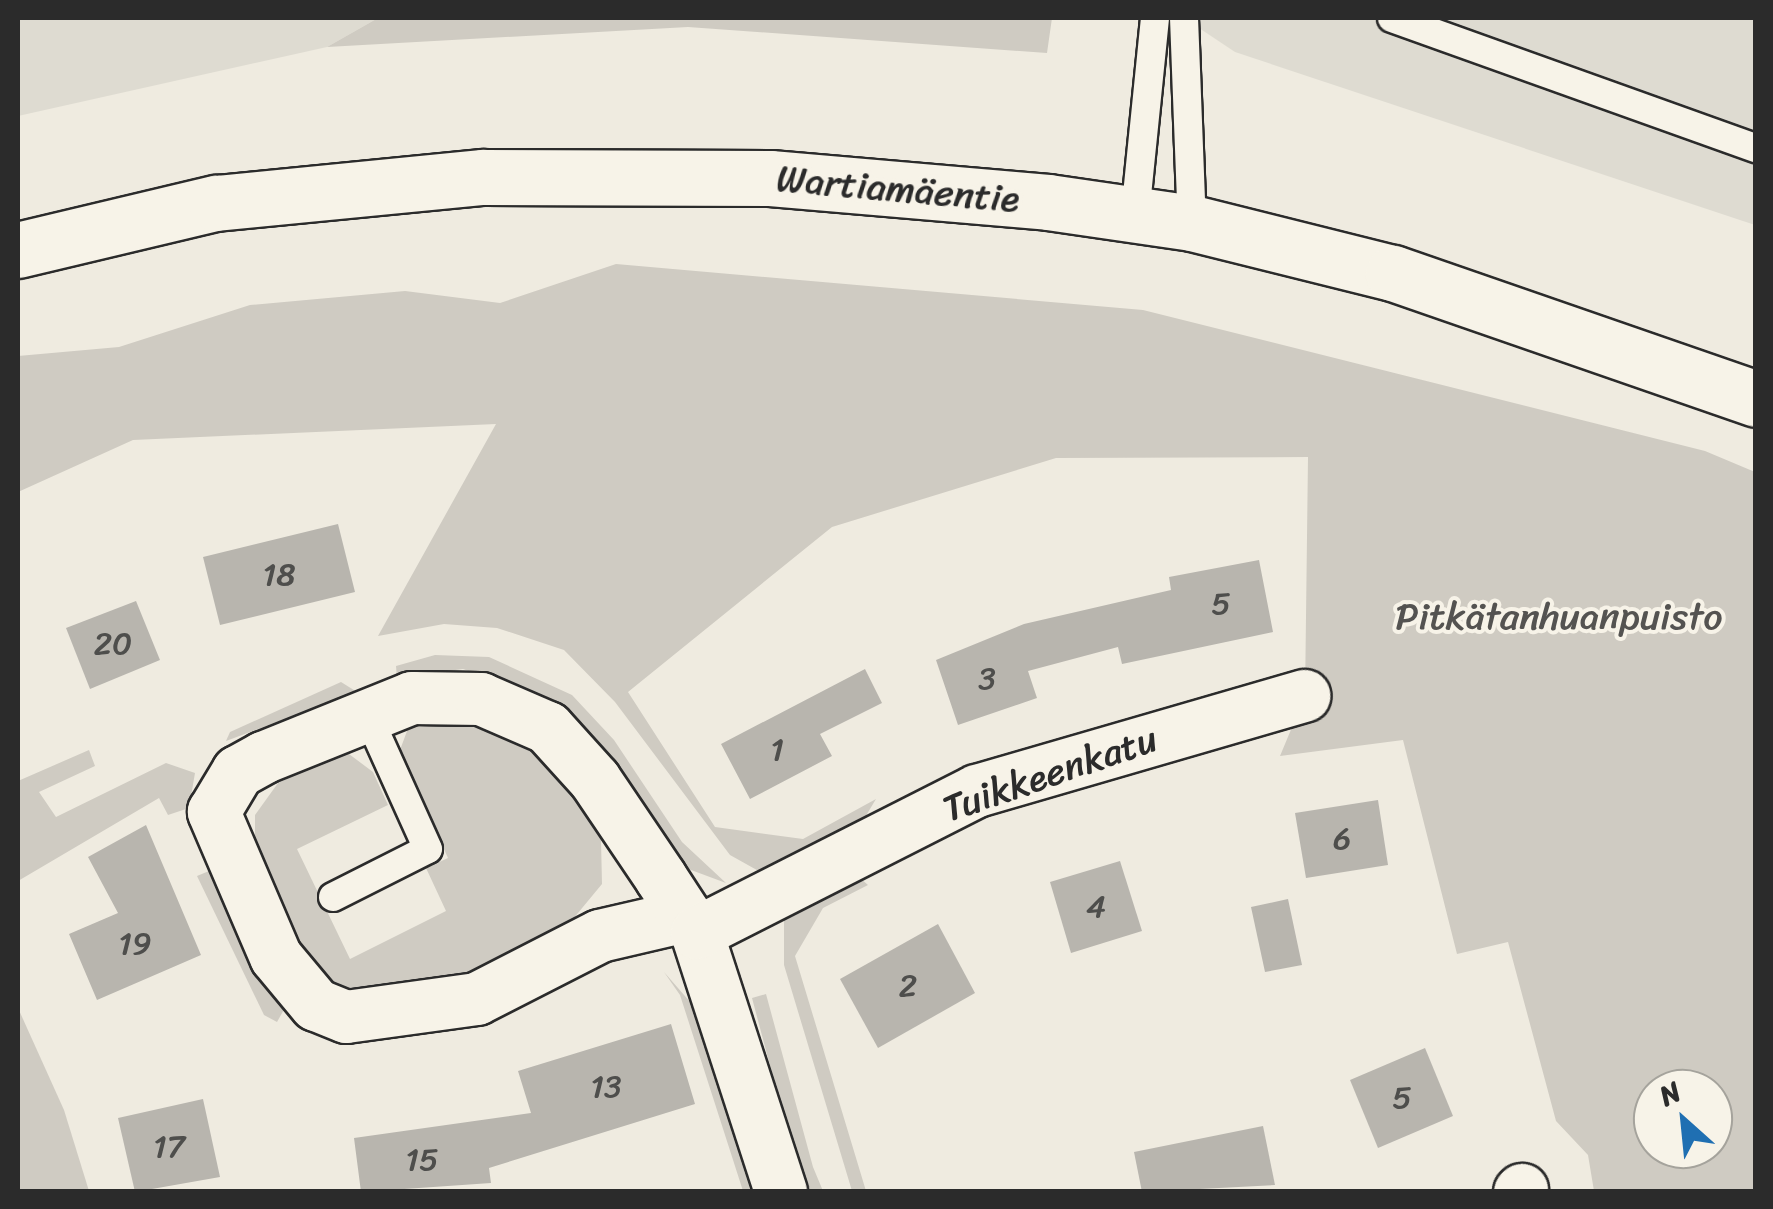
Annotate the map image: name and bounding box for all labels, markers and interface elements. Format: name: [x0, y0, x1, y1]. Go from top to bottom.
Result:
street label: Wartiamäentie: [775, 156, 1021, 222]
house number: 18: [262, 556, 296, 594]
house number: 5: [1211, 585, 1231, 623]
park label: Pitkätanhuanpuisto: [1395, 594, 1723, 640]
house number: 20: [94, 625, 132, 663]
house number: 3: [978, 660, 996, 698]
street label: Tuikkeenkatu: [937, 716, 1163, 832]
house number: 1: [770, 731, 784, 769]
house number: 6: [1333, 820, 1351, 858]
house number: 4: [1086, 888, 1106, 926]
house number: 19: [118, 925, 152, 963]
house number: 2: [899, 967, 917, 1005]
text: N: [1650, 1067, 1690, 1120]
house number: 13: [590, 1068, 622, 1106]
north arrow: [1633, 1069, 1733, 1169]
house number: 5: [1392, 1079, 1412, 1117]
house number: 17: [153, 1128, 185, 1166]
house number: 15: [405, 1141, 439, 1179]

